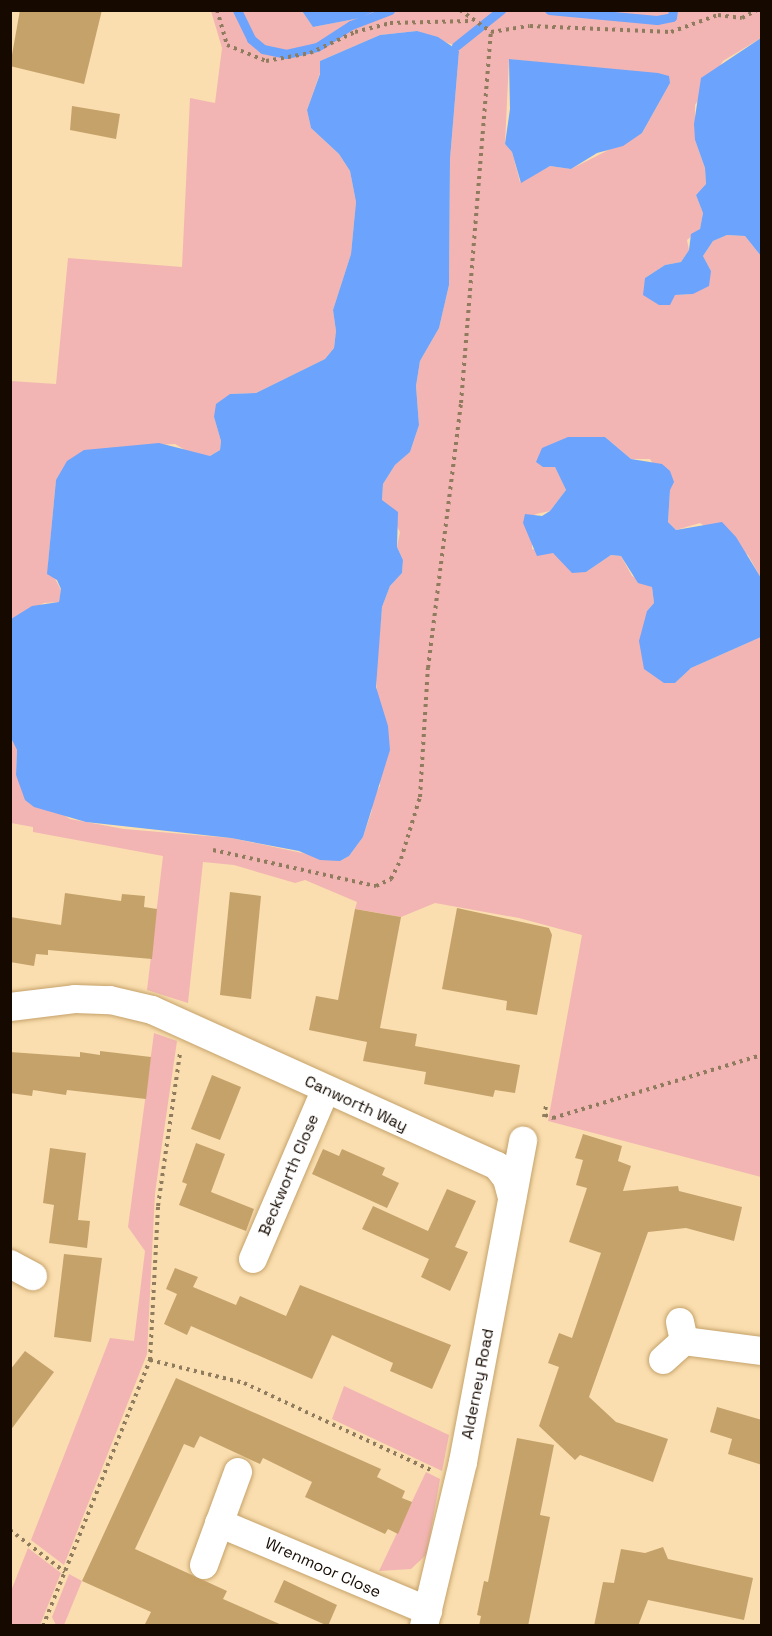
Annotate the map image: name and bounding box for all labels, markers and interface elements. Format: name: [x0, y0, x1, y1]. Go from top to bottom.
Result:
street label: Canworth Way: [301, 1072, 411, 1136]
street label: Beckworth Close: [255, 1111, 323, 1239]
street label: Alderney Road: [458, 1327, 498, 1441]
street label: Wrenmoor Close: [262, 1534, 384, 1602]

